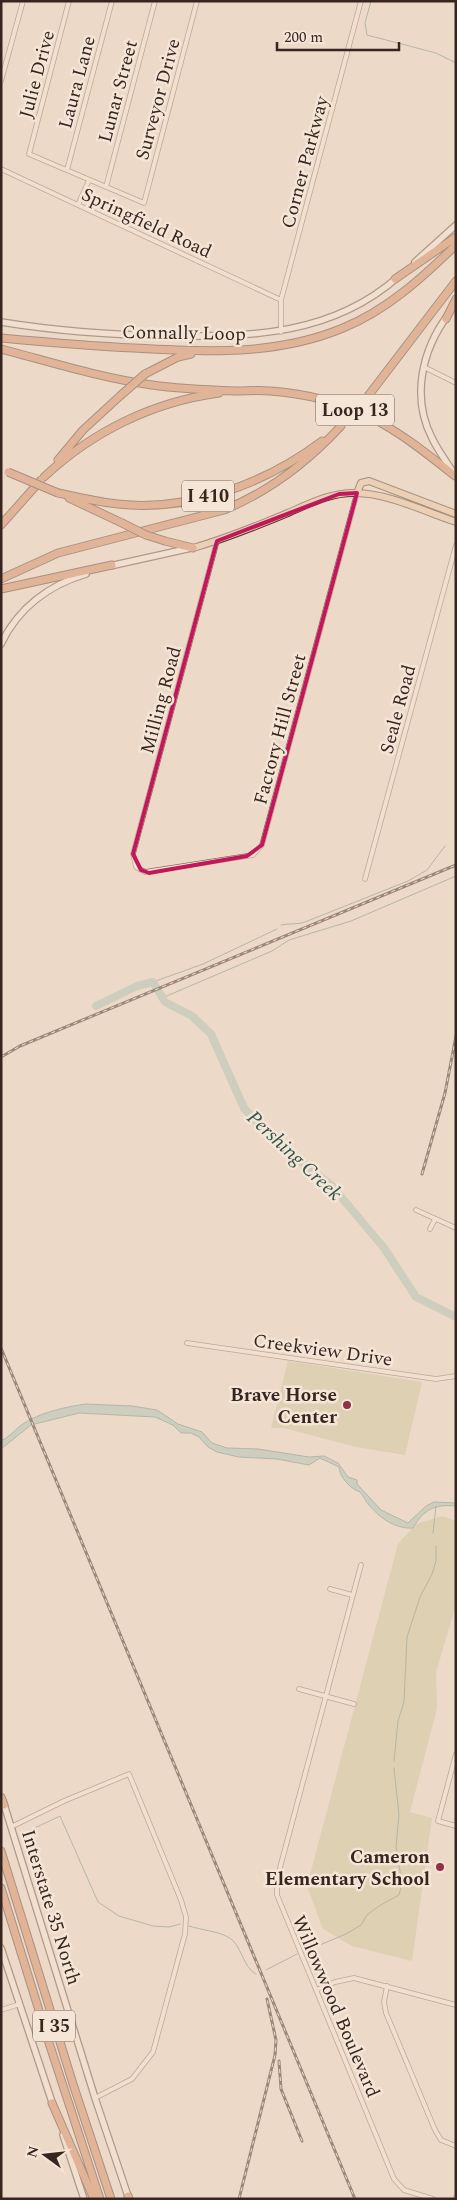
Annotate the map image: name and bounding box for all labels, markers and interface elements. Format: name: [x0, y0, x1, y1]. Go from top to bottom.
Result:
scale bar: [277, 20, 400, 52]
text: 200 m: [284, 26, 323, 49]
street label: Julie Drive: [12, 27, 63, 122]
street label: Laura Lane: [51, 33, 104, 132]
street label: Surveyor Drive: [128, 35, 189, 163]
street label: Lunar Street: [91, 37, 146, 146]
street label: Corner Parkway: [274, 92, 337, 232]
street label: Springfield Road: [76, 180, 216, 266]
street label: Connally Loop: [122, 318, 246, 349]
road number: Loop 13: [316, 394, 394, 426]
road number: I 410: [182, 481, 234, 512]
street label: Milling Road: [133, 643, 190, 757]
street label: Factory Hill Street: [246, 650, 315, 808]
street label: Seale Road: [373, 662, 424, 757]
water label: Pershing Creek: [240, 1103, 349, 1209]
street label: Creekview Drive: [251, 1326, 394, 1375]
place label: Brave Horse Center: [230, 1381, 338, 1432]
marker: Brave Horse Center: [341, 1399, 353, 1411]
street label: Interstate 35 North: [13, 1826, 88, 1989]
place label: Cameron Elementary School: [265, 1843, 430, 1894]
marker: Cameron Elementary School: [434, 1861, 446, 1873]
street label: Willowwood Boulevard: [284, 1911, 387, 2102]
road number: I 35: [33, 2010, 75, 2042]
north arrow: [20, 2130, 70, 2180]
text: N: [21, 2144, 45, 2160]

